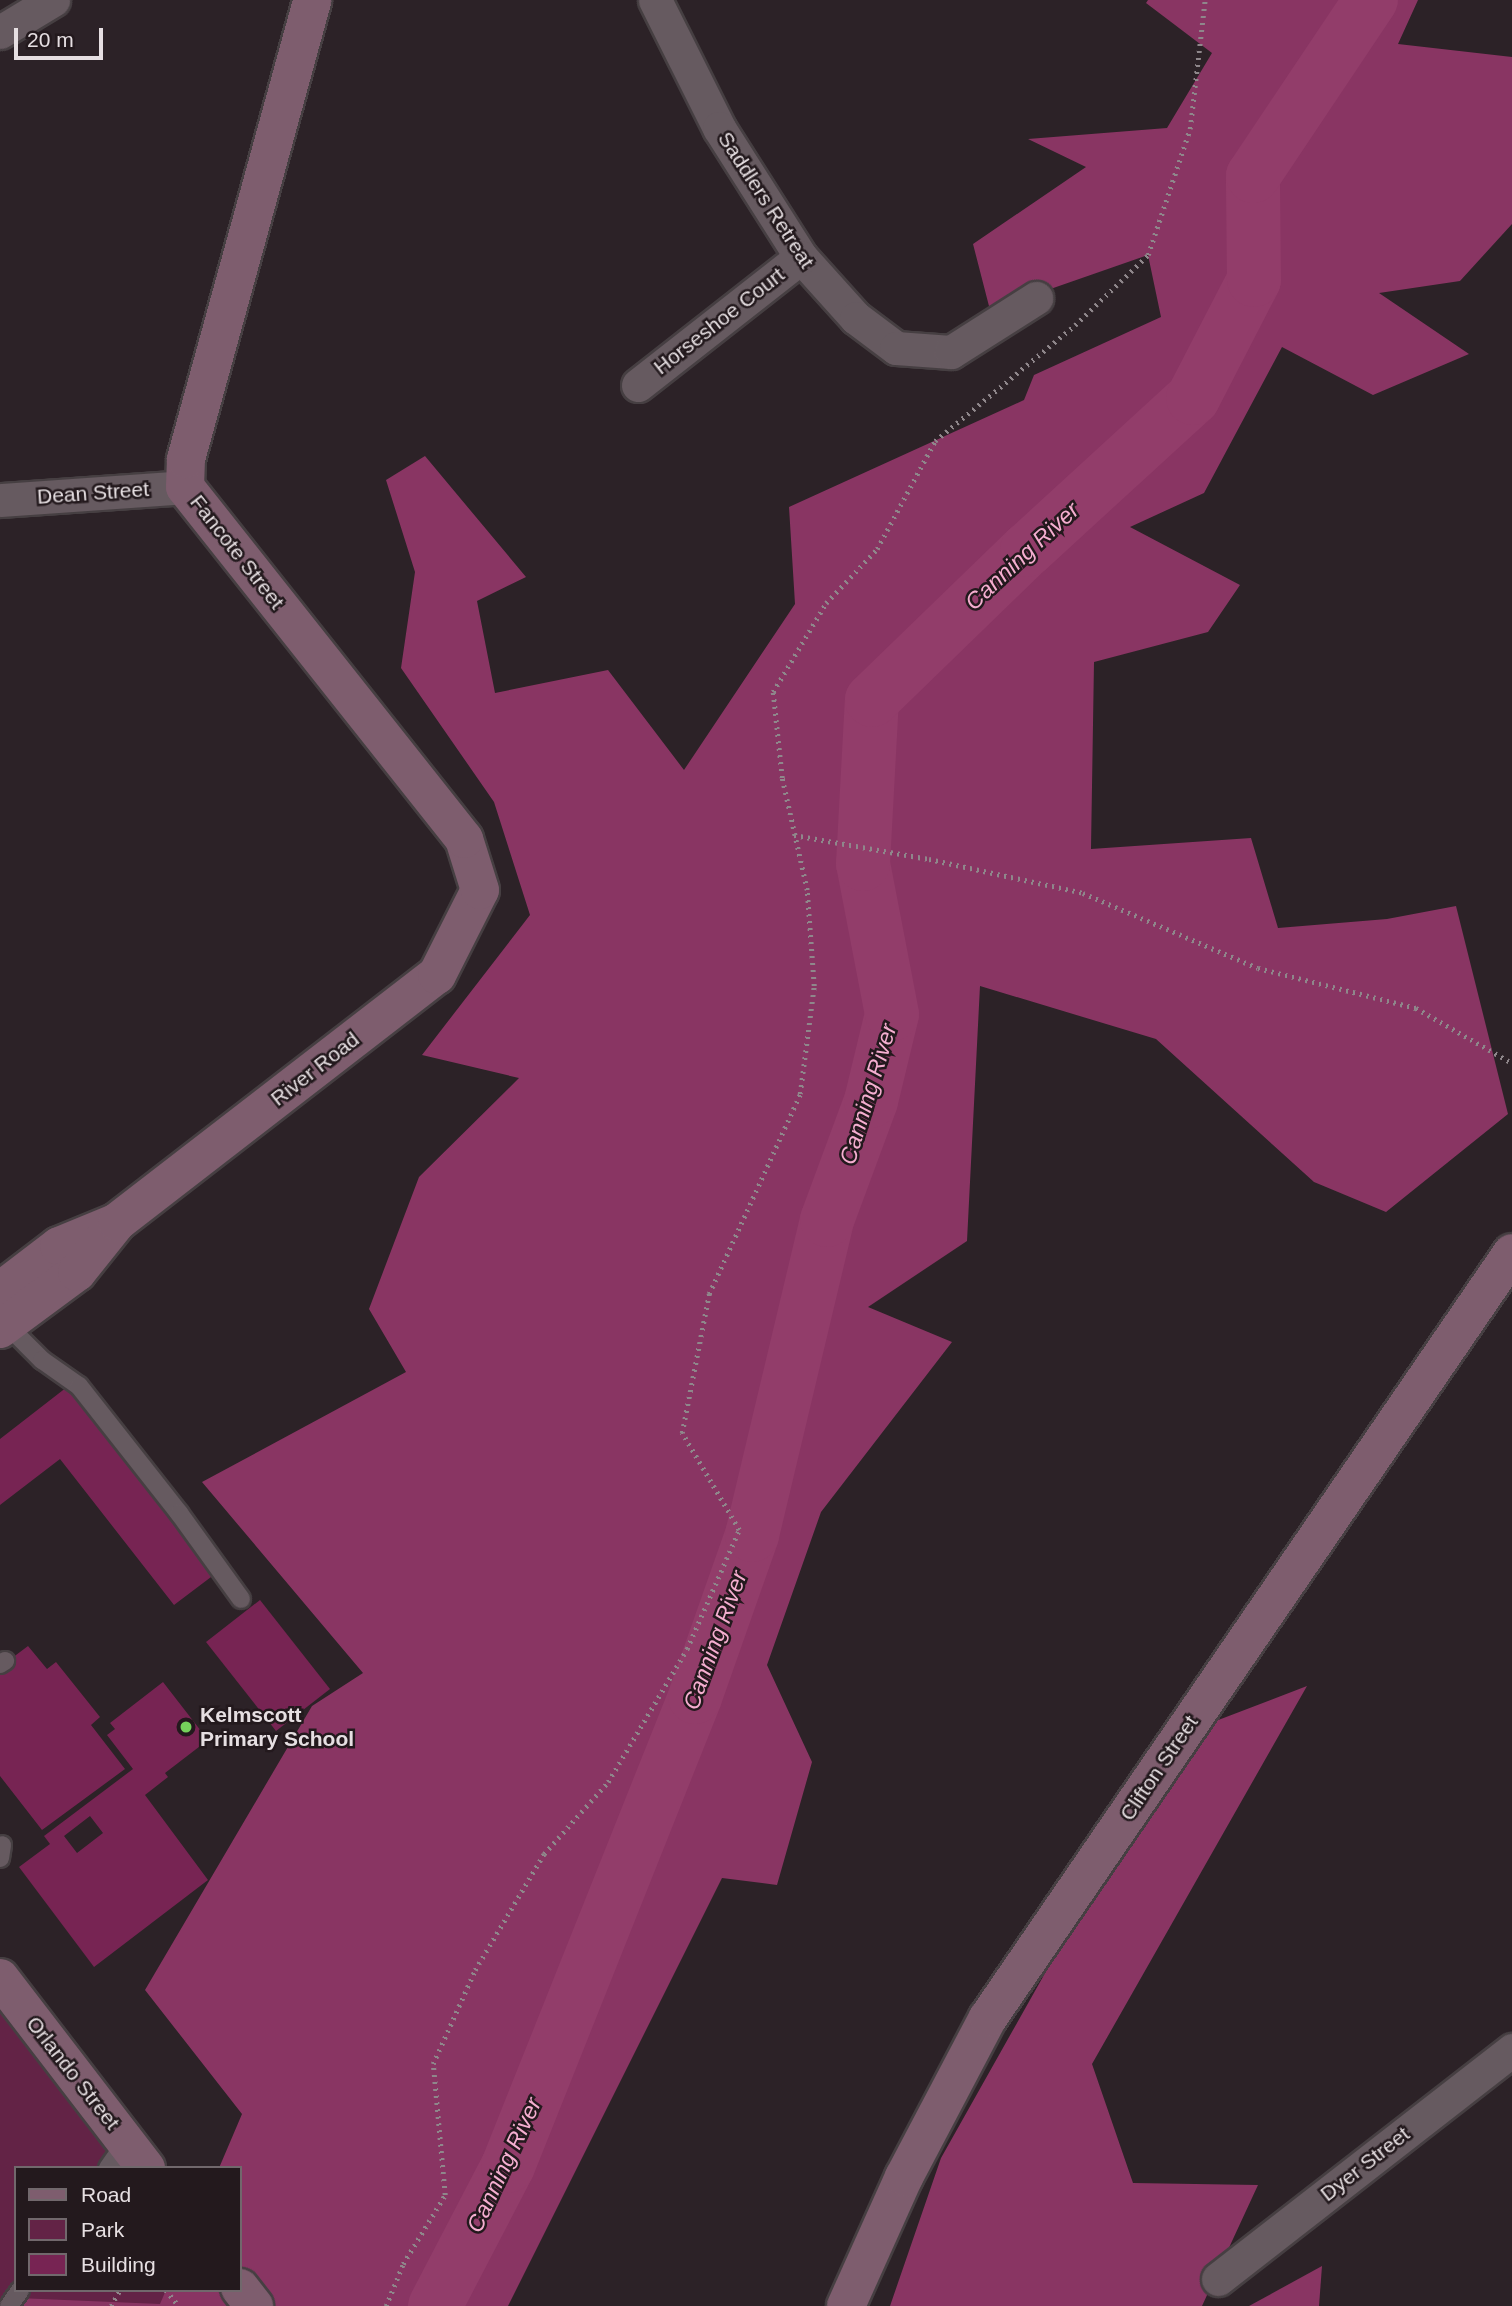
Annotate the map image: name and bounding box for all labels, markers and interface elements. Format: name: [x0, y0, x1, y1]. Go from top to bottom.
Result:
scale bar: [18, 14, 107, 58]
text: 20 m: [27, 28, 74, 51]
street label: Saddlers Retreat: [713, 127, 819, 273]
street label: Horseshoe Court: [649, 262, 789, 380]
street label: Dean Street: [36, 477, 150, 509]
street label: Fancote Street: [185, 490, 289, 614]
water label: Canning River: [959, 496, 1085, 616]
water label: Canning River: [833, 1020, 903, 1168]
street label: River Road: [266, 1027, 364, 1111]
water label: Canning River: [677, 1567, 753, 1713]
place label: Kelmscott Primary School: [200, 1702, 354, 1752]
street label: Clifton Street: [1115, 1711, 1203, 1825]
marker: Kelmscott Primary School: [178, 1719, 194, 1735]
street label: Orlando Street: [21, 2011, 125, 2135]
water label: Canning River: [461, 2093, 547, 2237]
street label: Dyer Street: [1315, 2121, 1415, 2207]
legend: [14, 2166, 242, 2292]
text: Road: [81, 2183, 131, 2206]
text: Park: [81, 2218, 124, 2241]
text: Building: [81, 2253, 156, 2276]

